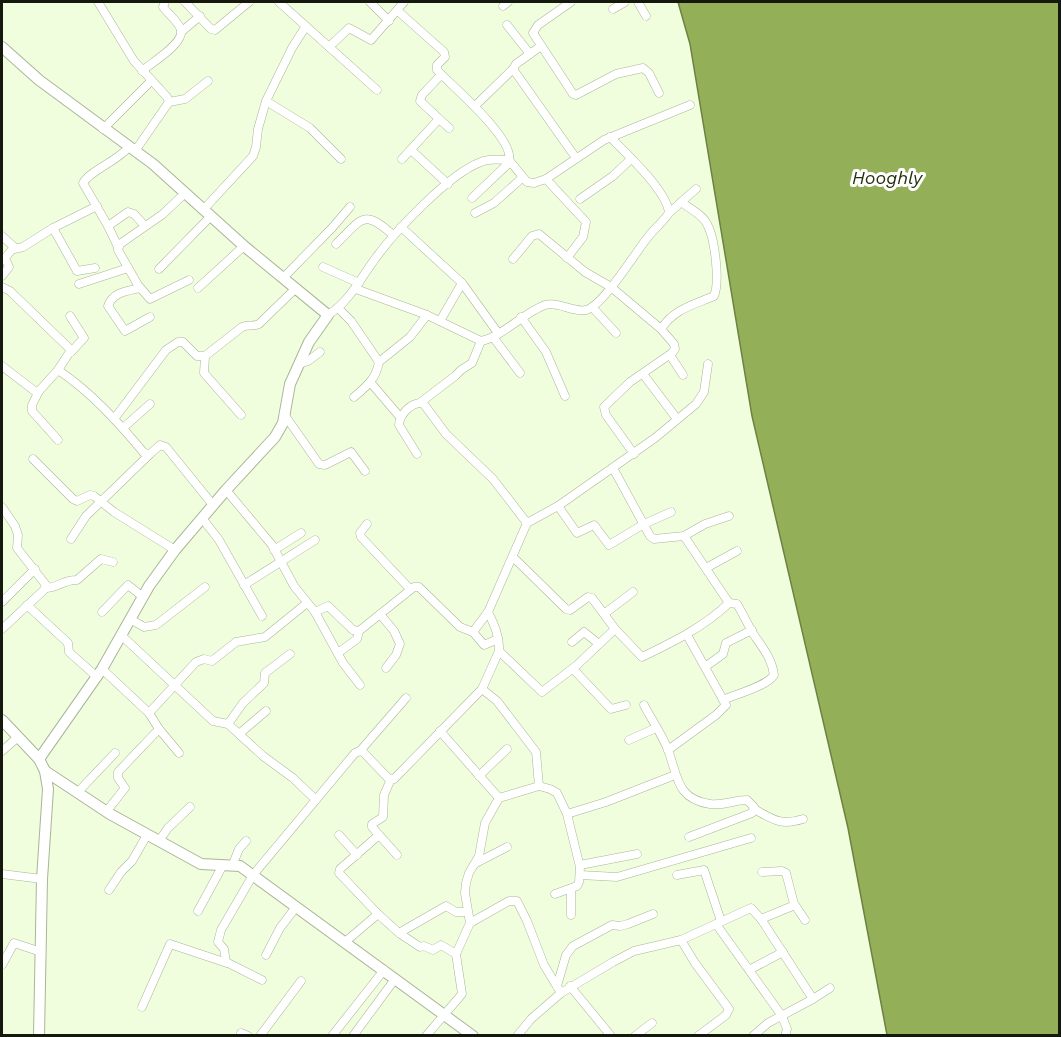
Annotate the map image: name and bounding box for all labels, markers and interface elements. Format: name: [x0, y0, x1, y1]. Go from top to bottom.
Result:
water label: Hooghly: [852, 167, 924, 188]

